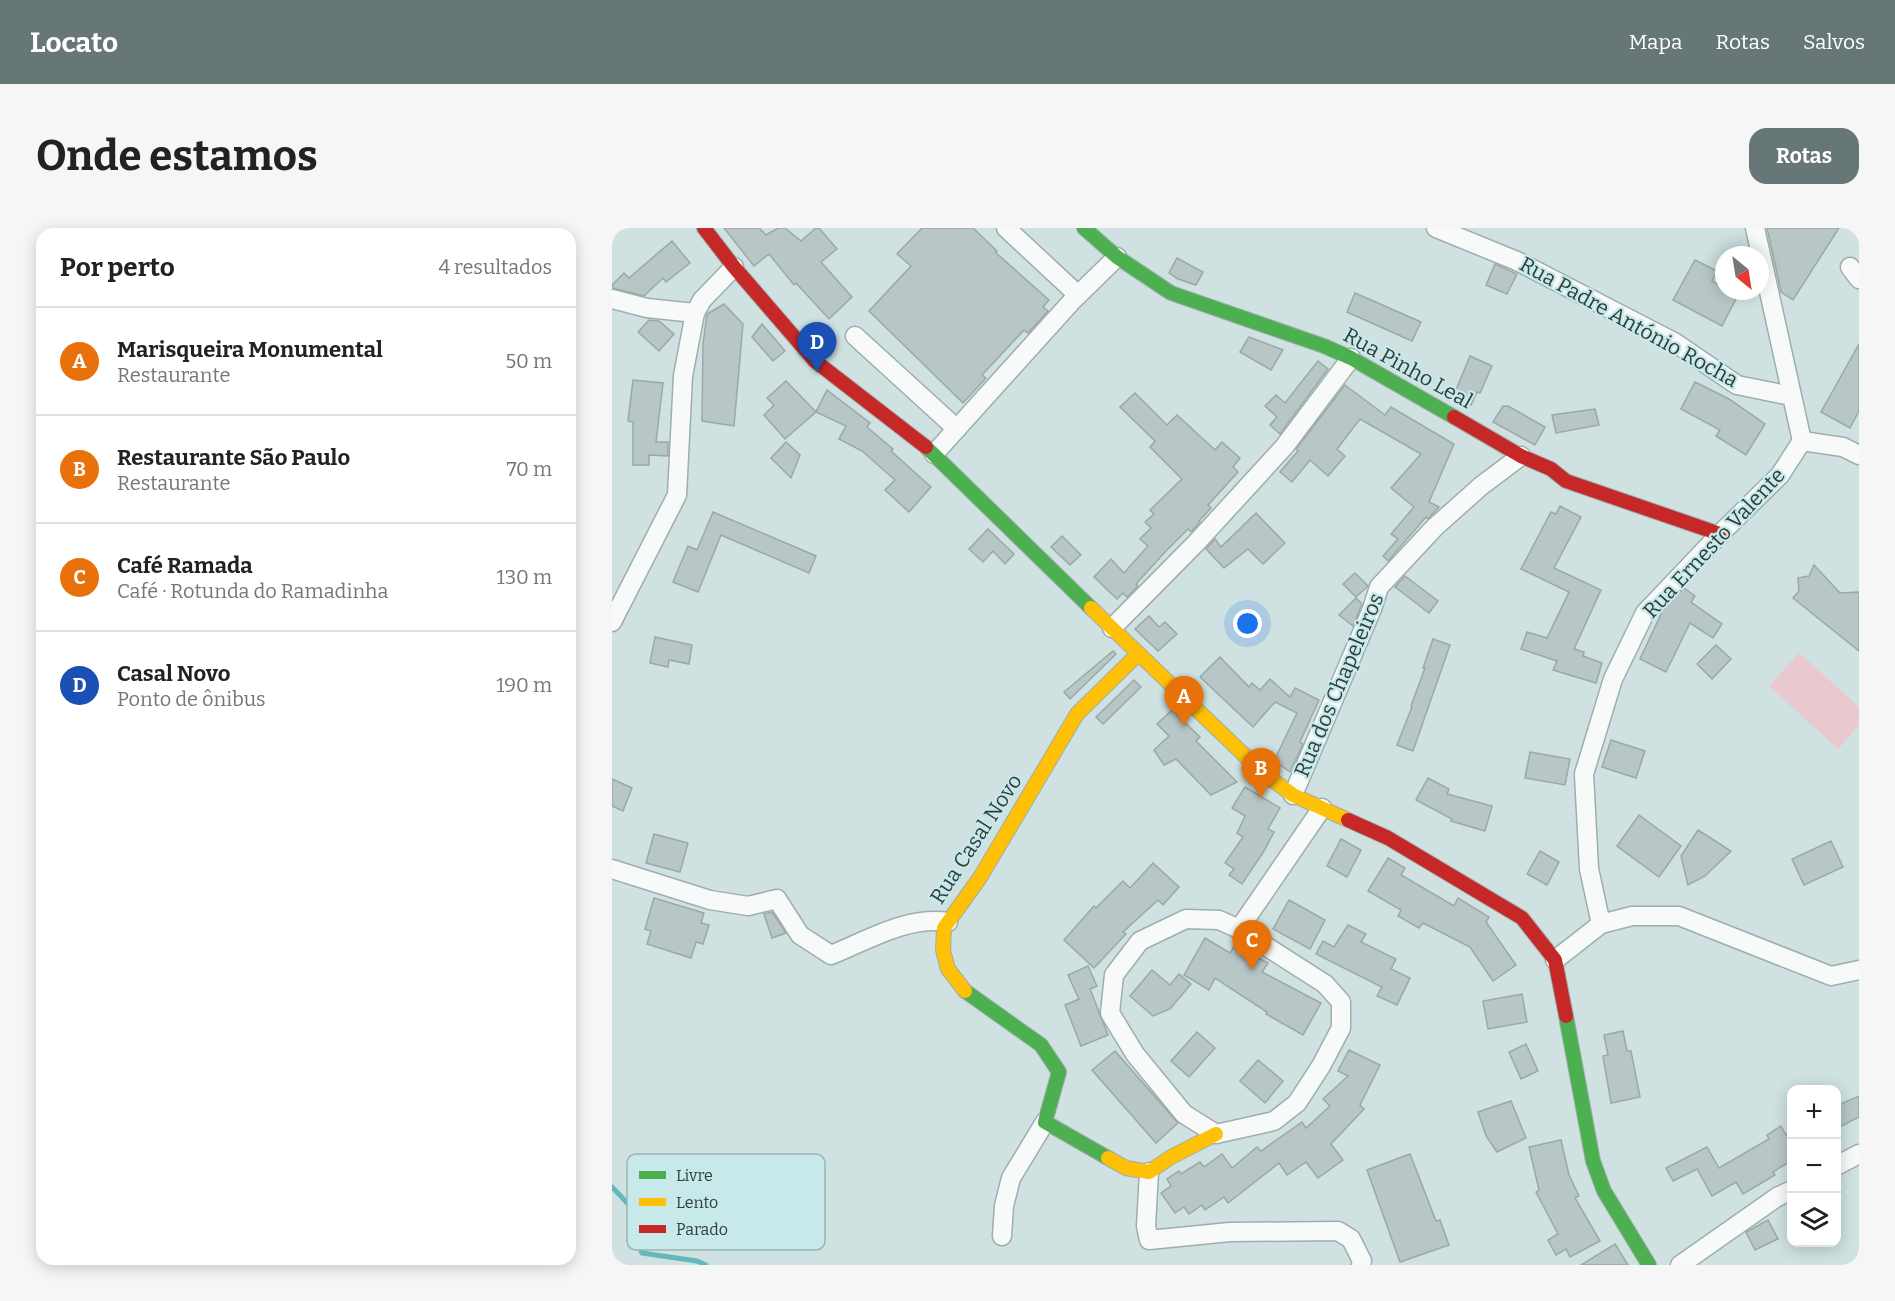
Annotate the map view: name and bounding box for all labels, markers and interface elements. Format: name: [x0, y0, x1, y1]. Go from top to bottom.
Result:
text: Locato: [30, 26, 118, 59]
text: Mapa: [1629, 29, 1683, 55]
text: Rotas: [1716, 29, 1770, 55]
text: Salvos: [1803, 29, 1865, 55]
button: Rotas: [1749, 128, 1859, 184]
text: Onde estamos: [36, 131, 318, 181]
north arrow: [1715, 246, 1769, 300]
street label: Rua Padre António Rocha: [1515, 251, 1743, 393]
text: Por perto: [60, 252, 175, 283]
text: 4 resultados: [438, 255, 552, 279]
pin: D: [798, 322, 836, 372]
street label: Rua Pinho Leal: [1339, 322, 1477, 414]
text: Marisqueira Monumental: [117, 336, 383, 363]
text: A: [72, 349, 87, 373]
text: 50 m: [505, 349, 552, 373]
text: Restaurante: [117, 363, 230, 387]
text: Restaurante São Paulo: [117, 444, 350, 471]
text: B: [73, 457, 86, 481]
text: 70 m: [506, 457, 552, 481]
street label: Rua Ernesto Valente: [1638, 462, 1790, 624]
text: Restaurante: [117, 471, 230, 495]
text: Café Ramada: [117, 552, 253, 579]
text: C: [73, 565, 86, 589]
text: 130 m: [497, 565, 552, 589]
text: Café · Rotunda do Ramadinha: [117, 579, 388, 603]
street label: Rua dos Chapeleiros: [1289, 589, 1389, 781]
your location: [1233, 609, 1262, 638]
text: Casal Novo: [117, 660, 230, 687]
text: D: [72, 673, 87, 697]
text: 190 m: [496, 673, 552, 697]
pin: A: [1164, 676, 1204, 726]
text: Ponto de ônibus: [117, 687, 266, 711]
pin: B: [1242, 748, 1280, 798]
street label: Rua Casal Novo: [924, 769, 1028, 909]
pin: C: [1232, 920, 1272, 970]
map controls: [1787, 1085, 1841, 1247]
button: +: [1787, 1085, 1841, 1139]
button: −: [1787, 1139, 1841, 1193]
legend: [627, 1154, 825, 1250]
text: Livre: [676, 1166, 713, 1185]
text: Lento: [676, 1193, 718, 1212]
button: layers: [1787, 1193, 1841, 1247]
text: Parado: [676, 1220, 728, 1239]

